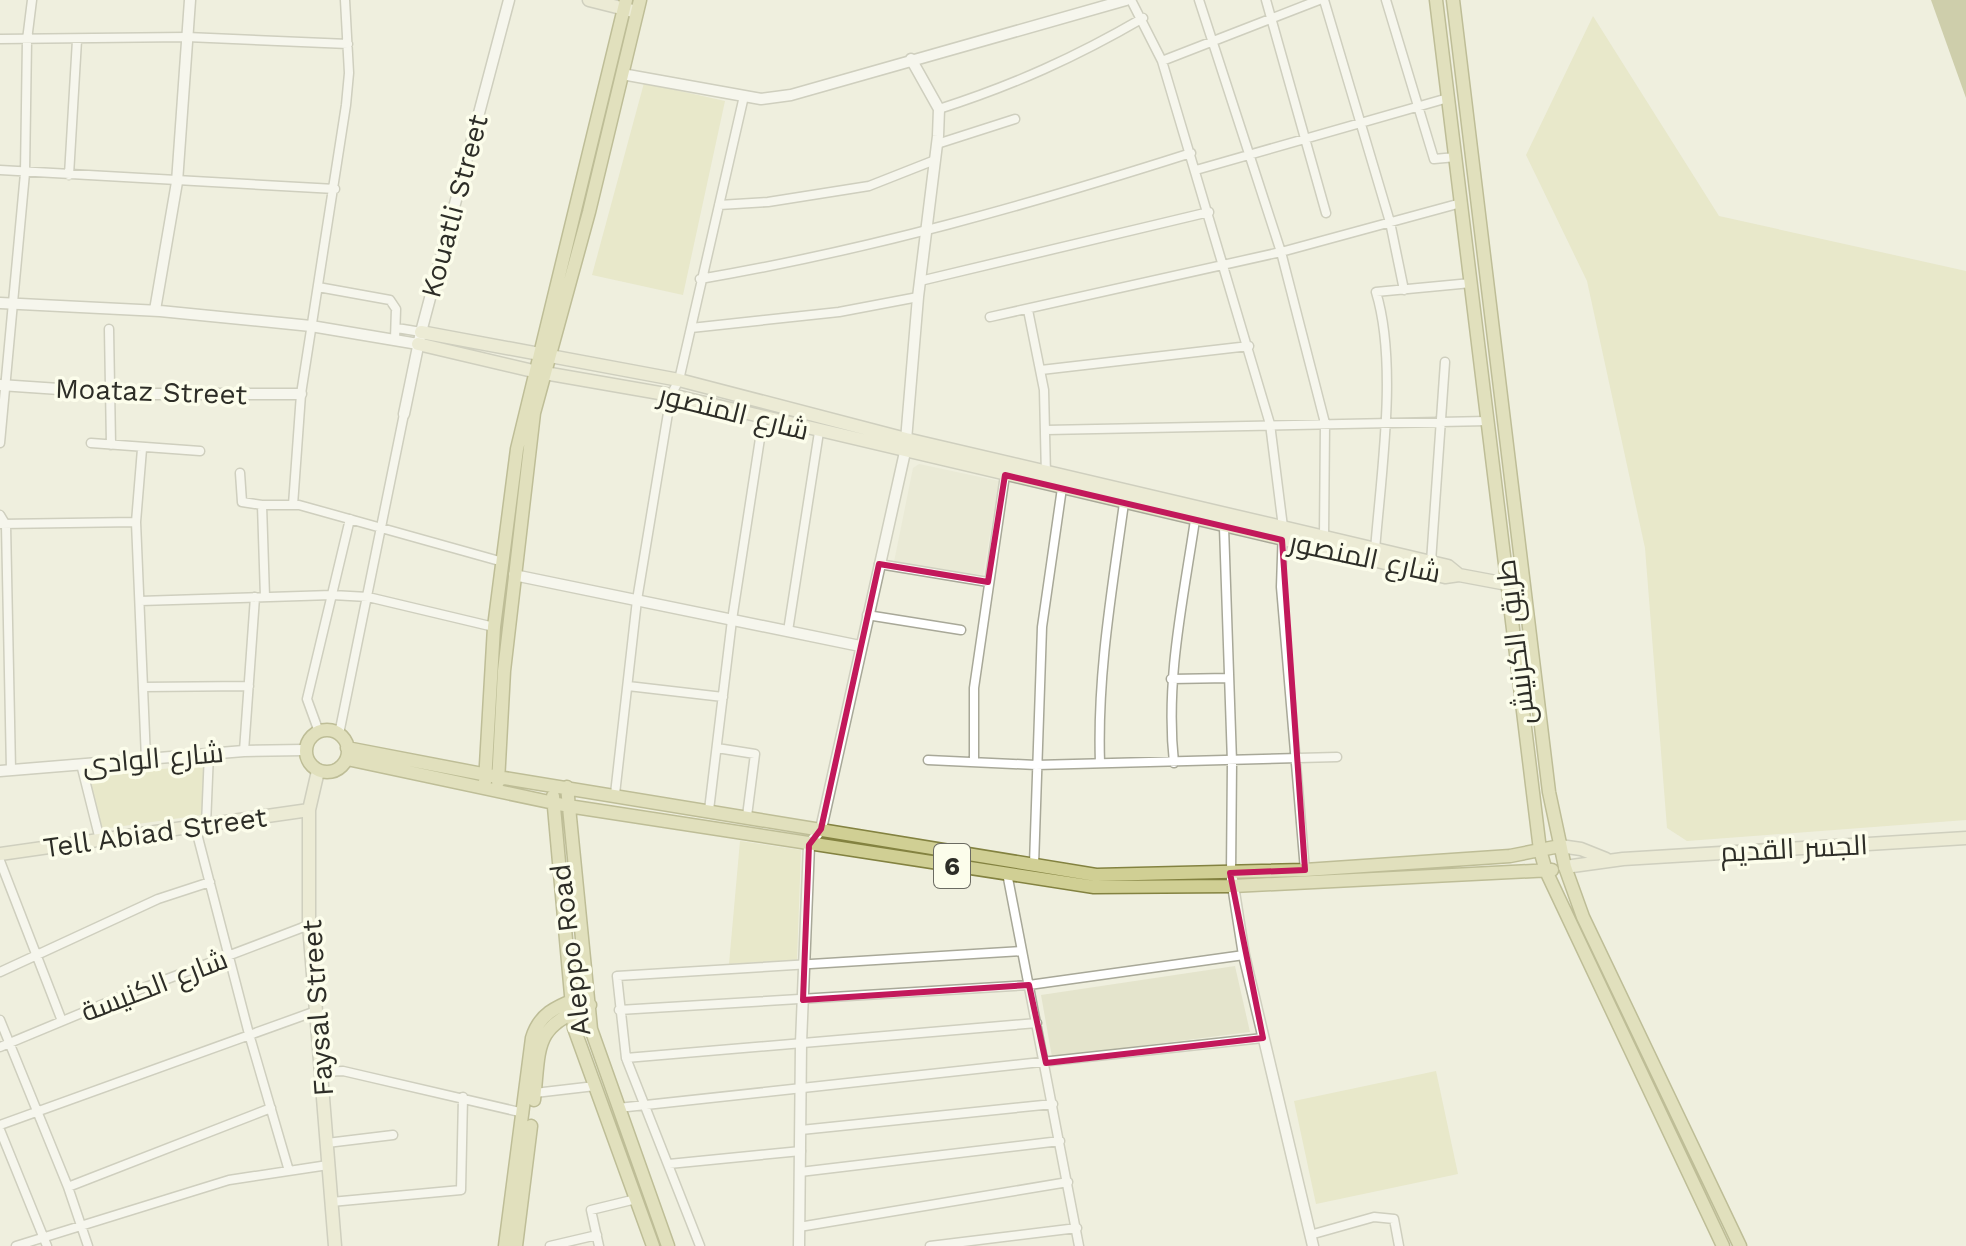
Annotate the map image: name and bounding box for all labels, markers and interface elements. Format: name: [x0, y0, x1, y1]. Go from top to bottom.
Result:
street label: Kouatli Street: [414, 111, 495, 301]
street label: Moataz Street: [54, 372, 248, 411]
street label: شارع المنصور: [653, 377, 812, 449]
street label: شارع المنصور: [1284, 525, 1443, 592]
street label: طريق الكرنيش: [1489, 557, 1542, 726]
street label: شارع الوادى: [81, 736, 225, 783]
street label: Tell Abiad Street: [41, 800, 269, 865]
street label: الجسر القديم: [1719, 828, 1869, 872]
road number: 6: [934, 844, 970, 888]
street label: Aleppo Road: [544, 862, 597, 1038]
street label: Faysal Street: [295, 918, 340, 1097]
street label: شارع الكنيسة: [76, 942, 233, 1030]

